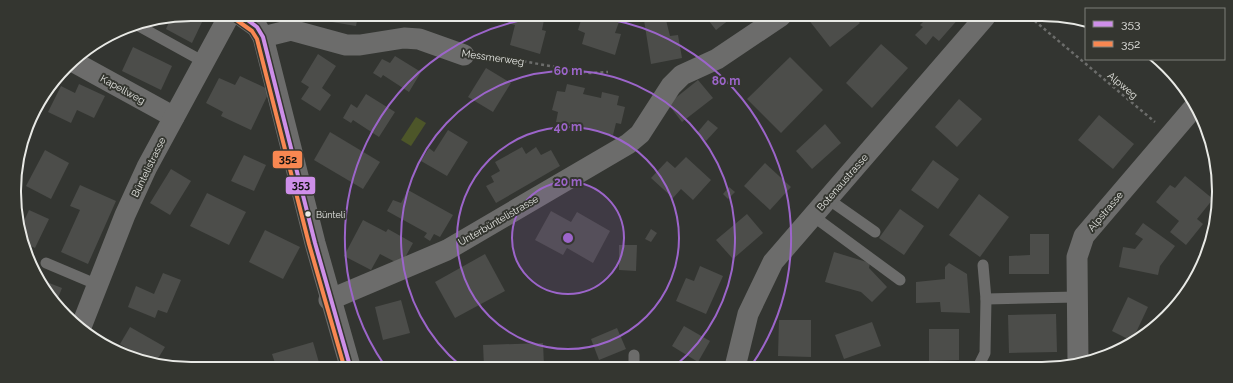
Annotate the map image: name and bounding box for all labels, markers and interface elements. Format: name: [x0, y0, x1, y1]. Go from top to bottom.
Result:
legend: [1085, 8, 1225, 60]
text: 353: [1121, 17, 1140, 31]
text: 352: [1121, 37, 1140, 51]
street label: Messmerweg: [461, 48, 525, 67]
text: 60 m: [554, 64, 582, 78]
street label: Alpweg: [1106, 70, 1140, 101]
street label: Kapellweg: [99, 73, 147, 106]
text: 80 m: [712, 74, 740, 88]
text: 40 m: [554, 120, 582, 134]
street label: Büntelistrasse: [129, 135, 168, 199]
line badge: 352: [272, 150, 303, 169]
street label: Botenaustrasse: [815, 152, 870, 213]
text: 352: [279, 153, 297, 166]
text: 20 m: [554, 175, 582, 189]
line badge: 353: [285, 176, 316, 195]
text: 353: [292, 179, 310, 192]
street label: Alpstrasse: [1086, 189, 1125, 233]
street label: Unterbüntelistrasse: [456, 193, 540, 248]
marker: Bünteli: [303, 209, 313, 219]
place label: Bünteli: [316, 210, 345, 220]
centre of rings: [561, 231, 575, 245]

